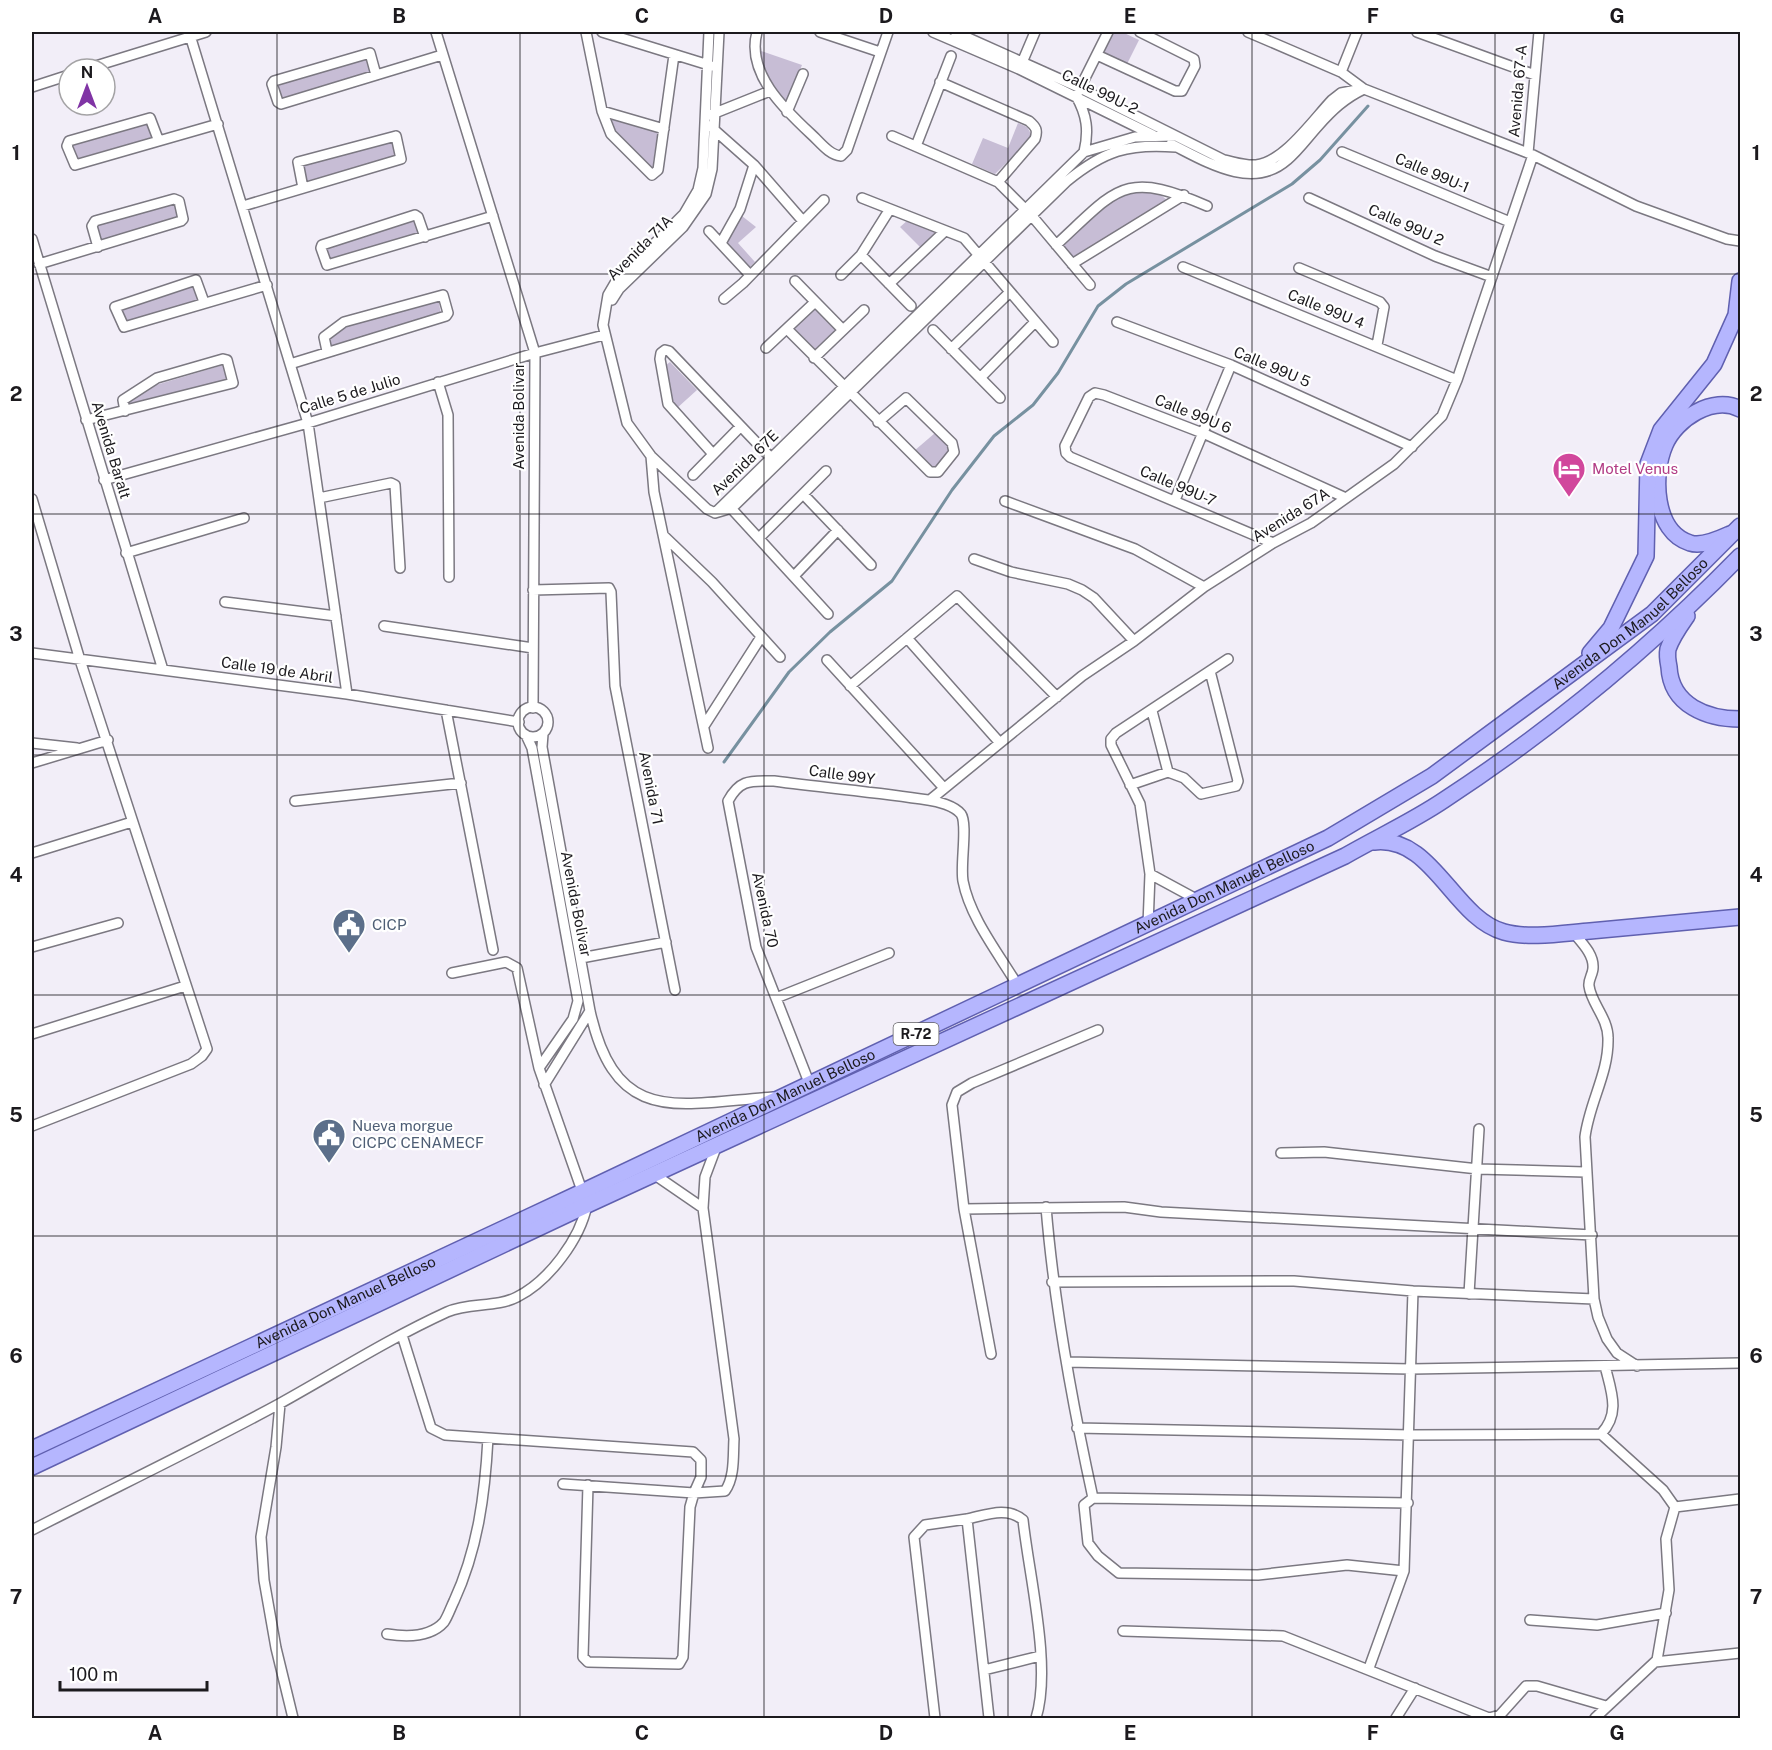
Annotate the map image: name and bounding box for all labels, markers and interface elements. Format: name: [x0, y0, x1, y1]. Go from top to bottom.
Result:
text: A: [148, 4, 162, 28]
text: B: [392, 4, 406, 28]
text: C: [635, 4, 649, 28]
text: D: [879, 4, 893, 28]
text: E: [1124, 4, 1136, 28]
text: F: [1367, 4, 1379, 28]
text: G: [1609, 4, 1625, 28]
street label: Avenida 67-A: [1505, 44, 1530, 138]
north arrow: [57, 57, 117, 117]
text: N: [81, 63, 93, 82]
street label: Calle 99U-2: [1059, 66, 1141, 117]
text: 1: [12, 141, 20, 165]
text: 1: [1752, 141, 1760, 165]
street label: Calle 99U-1: [1393, 149, 1472, 196]
street label: Calle 99U 2: [1366, 200, 1447, 249]
street label: Avenida 71A: [604, 211, 676, 284]
street label: Calle 99U 4: [1285, 285, 1367, 332]
street label: Calle 99U 5: [1231, 343, 1313, 390]
street label: Avenida Bolivar: [510, 362, 527, 470]
street label: Calle 5 de Julio: [297, 370, 402, 417]
text: 2: [10, 382, 22, 406]
text: 2: [1750, 382, 1762, 406]
street label: Calle 99U 6: [1152, 390, 1234, 437]
street label: Avenida Baralt: [89, 399, 134, 501]
street label: Avenida 67E: [708, 427, 782, 499]
hotel icon: Motel Venus: [1551, 451, 1587, 498]
place label: Motel Venus: [1592, 460, 1678, 477]
street label: Calle 99U-7: [1138, 462, 1219, 509]
street label: Avenida 67A: [1249, 484, 1333, 545]
street label: Avenida Don Manuel Belloso: [1549, 554, 1711, 693]
text: 3: [9, 622, 23, 646]
text: 3: [1749, 622, 1763, 646]
street label: Calle 19 de Abril: [220, 653, 334, 686]
street label: Avenida 71: [636, 750, 667, 826]
street label: Calle 99Y: [808, 761, 876, 788]
street label: Avenida Don Manuel Belloso: [1131, 837, 1317, 937]
street label: Avenida Bolivar: [558, 850, 595, 958]
text: 4: [9, 863, 23, 887]
text: 4: [1749, 863, 1763, 887]
street label: Avenida 70: [749, 871, 782, 949]
public building icon: CICP: [331, 907, 367, 954]
place label: CICP: [372, 916, 407, 933]
road number: R-72: [894, 1023, 938, 1045]
street label: Avenida Don Manuel Belloso: [692, 1045, 878, 1145]
text: 5: [9, 1103, 23, 1127]
text: 5: [1749, 1103, 1763, 1127]
public building icon: Nueva morgue CICPC CENAMECF: [311, 1117, 347, 1164]
place label: Nueva morgue CICPC CENAMECF: [352, 1117, 484, 1151]
street label: Avenida Don Manuel Belloso: [252, 1253, 438, 1352]
text: 6: [9, 1344, 23, 1368]
text: 6: [1749, 1344, 1763, 1368]
text: 7: [10, 1585, 22, 1609]
text: 7: [1750, 1585, 1762, 1609]
scale bar: [60, 1654, 207, 1692]
text: 100 m: [69, 1664, 118, 1685]
text: A: [148, 1721, 162, 1745]
text: B: [392, 1721, 406, 1745]
text: C: [635, 1721, 649, 1745]
text: D: [879, 1721, 893, 1745]
text: E: [1124, 1721, 1136, 1745]
text: F: [1367, 1721, 1379, 1745]
text: G: [1609, 1721, 1625, 1745]

